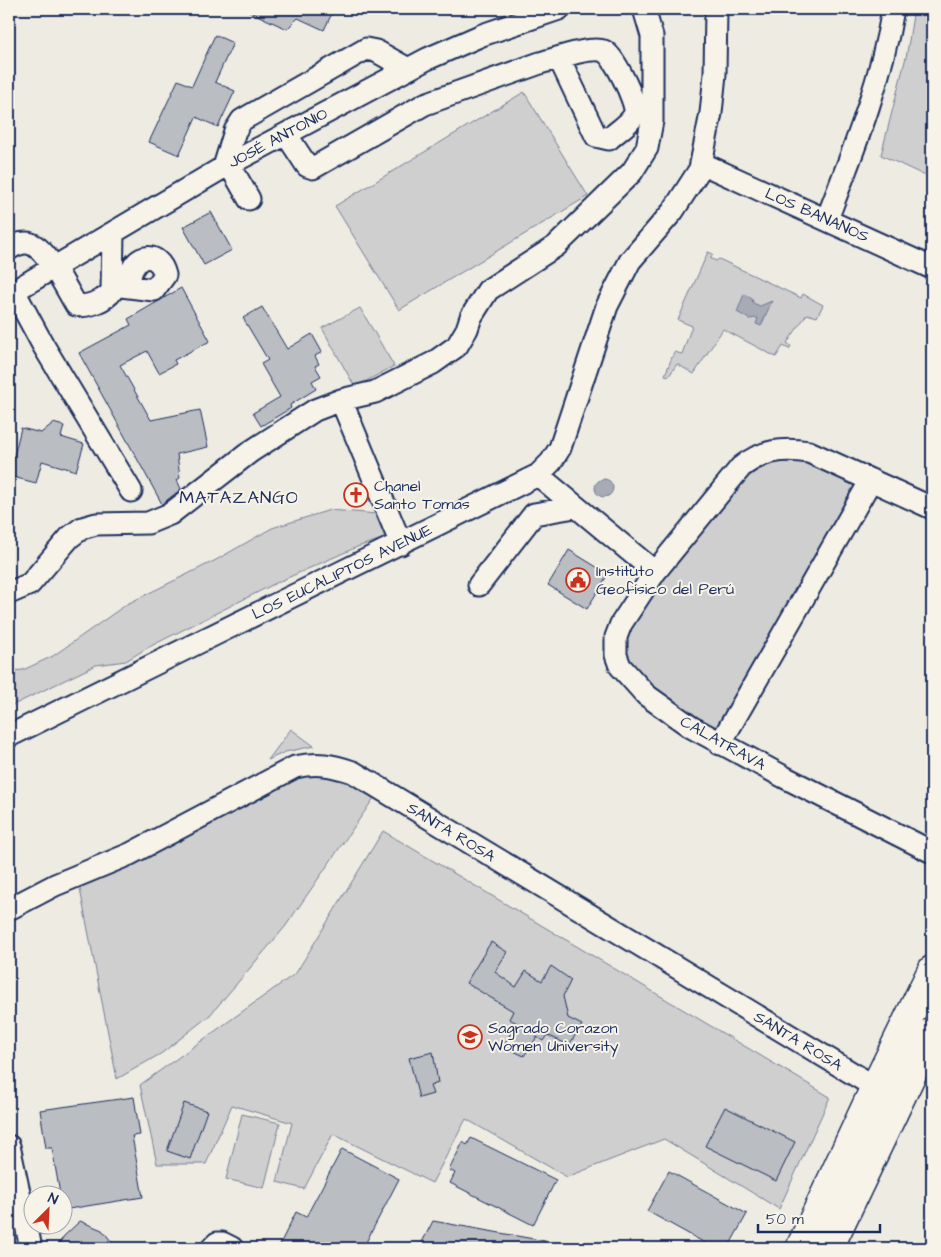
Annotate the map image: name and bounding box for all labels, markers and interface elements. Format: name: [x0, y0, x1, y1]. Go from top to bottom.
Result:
street label: JOSÉ ANTONIO: [225, 102, 332, 173]
street label: LOS BANANOS: [762, 182, 872, 248]
place label: Chanel Santo Tomas: [374, 475, 470, 515]
church icon: Chanel Santo Tomas: [343, 482, 369, 508]
district label: MATAZANGO: [179, 485, 299, 510]
street label: LOS EUCALIPTOS AVENUE: [248, 519, 436, 625]
place label: Instituto Geofísico del Perú: [596, 560, 734, 600]
public building icon: Instituto Geofísico del Perú: [565, 567, 591, 593]
street label: CALATRAVA: [676, 710, 770, 776]
street label: SANTA ROSA: [403, 797, 499, 867]
street label: SANTA ROSA: [750, 1006, 846, 1076]
place label: Sagrado Corazon Women University: [488, 1017, 619, 1058]
school or university icon: Sagrado Corazon Women University: [457, 1024, 483, 1050]
north arrow: [22, 1184, 72, 1234]
text: N: [45, 1188, 61, 1210]
scale bar: [758, 1202, 881, 1234]
text: 50 m: [766, 1209, 804, 1230]

